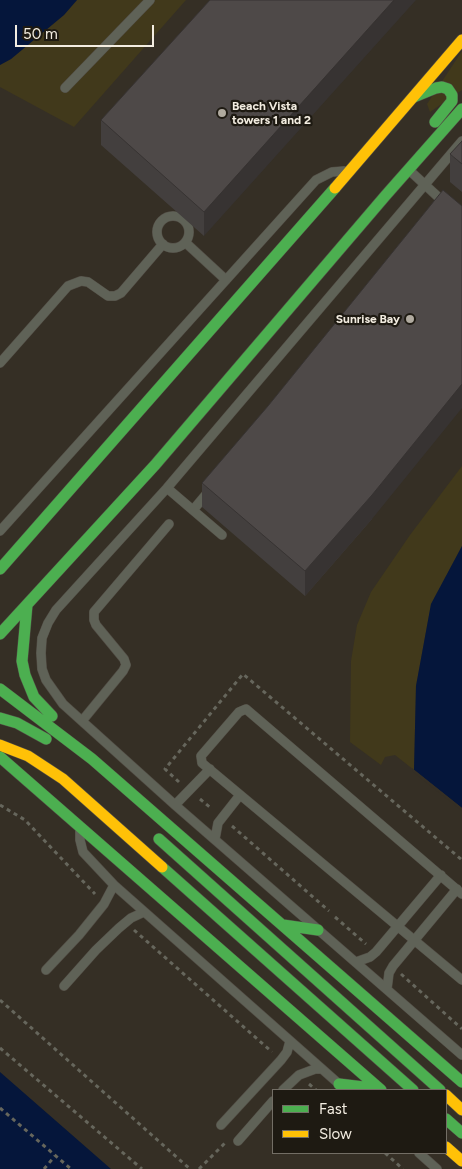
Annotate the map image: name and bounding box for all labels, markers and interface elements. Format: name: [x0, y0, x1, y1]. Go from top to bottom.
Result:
scale bar: [18, 15, 156, 47]
text: 50 m: [23, 25, 58, 43]
place label: Beach Vista towers 1 and 2: [232, 99, 311, 127]
marker: Beach Vista towers 1 and 2: [216, 107, 228, 119]
place label: Sunrise Bay: [336, 312, 400, 326]
marker: Sunrise Bay: [404, 313, 416, 325]
legend: [272, 1089, 447, 1154]
text: Fast: [319, 1100, 347, 1118]
text: Slow: [319, 1125, 352, 1143]

